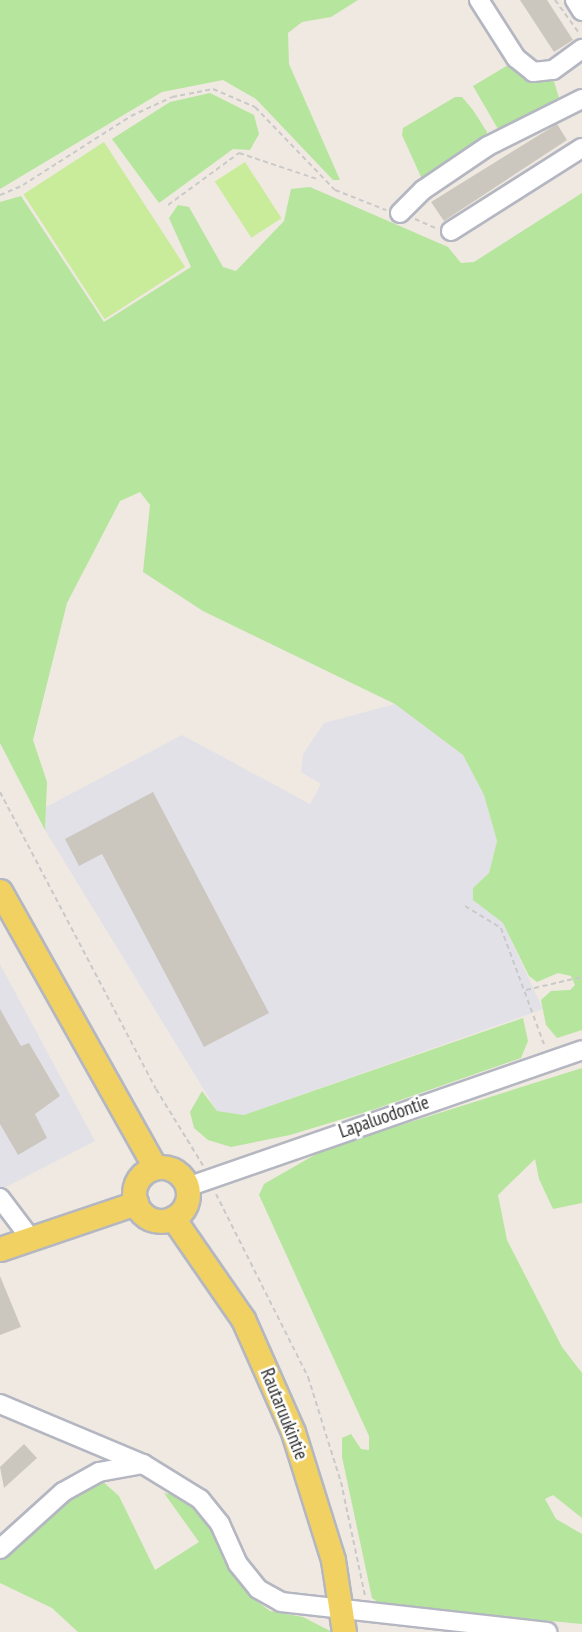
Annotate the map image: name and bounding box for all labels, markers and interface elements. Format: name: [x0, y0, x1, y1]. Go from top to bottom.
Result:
street label: Lapaluodontie: [336, 1091, 432, 1143]
street label: Rautaruukintie: [255, 1365, 313, 1463]

